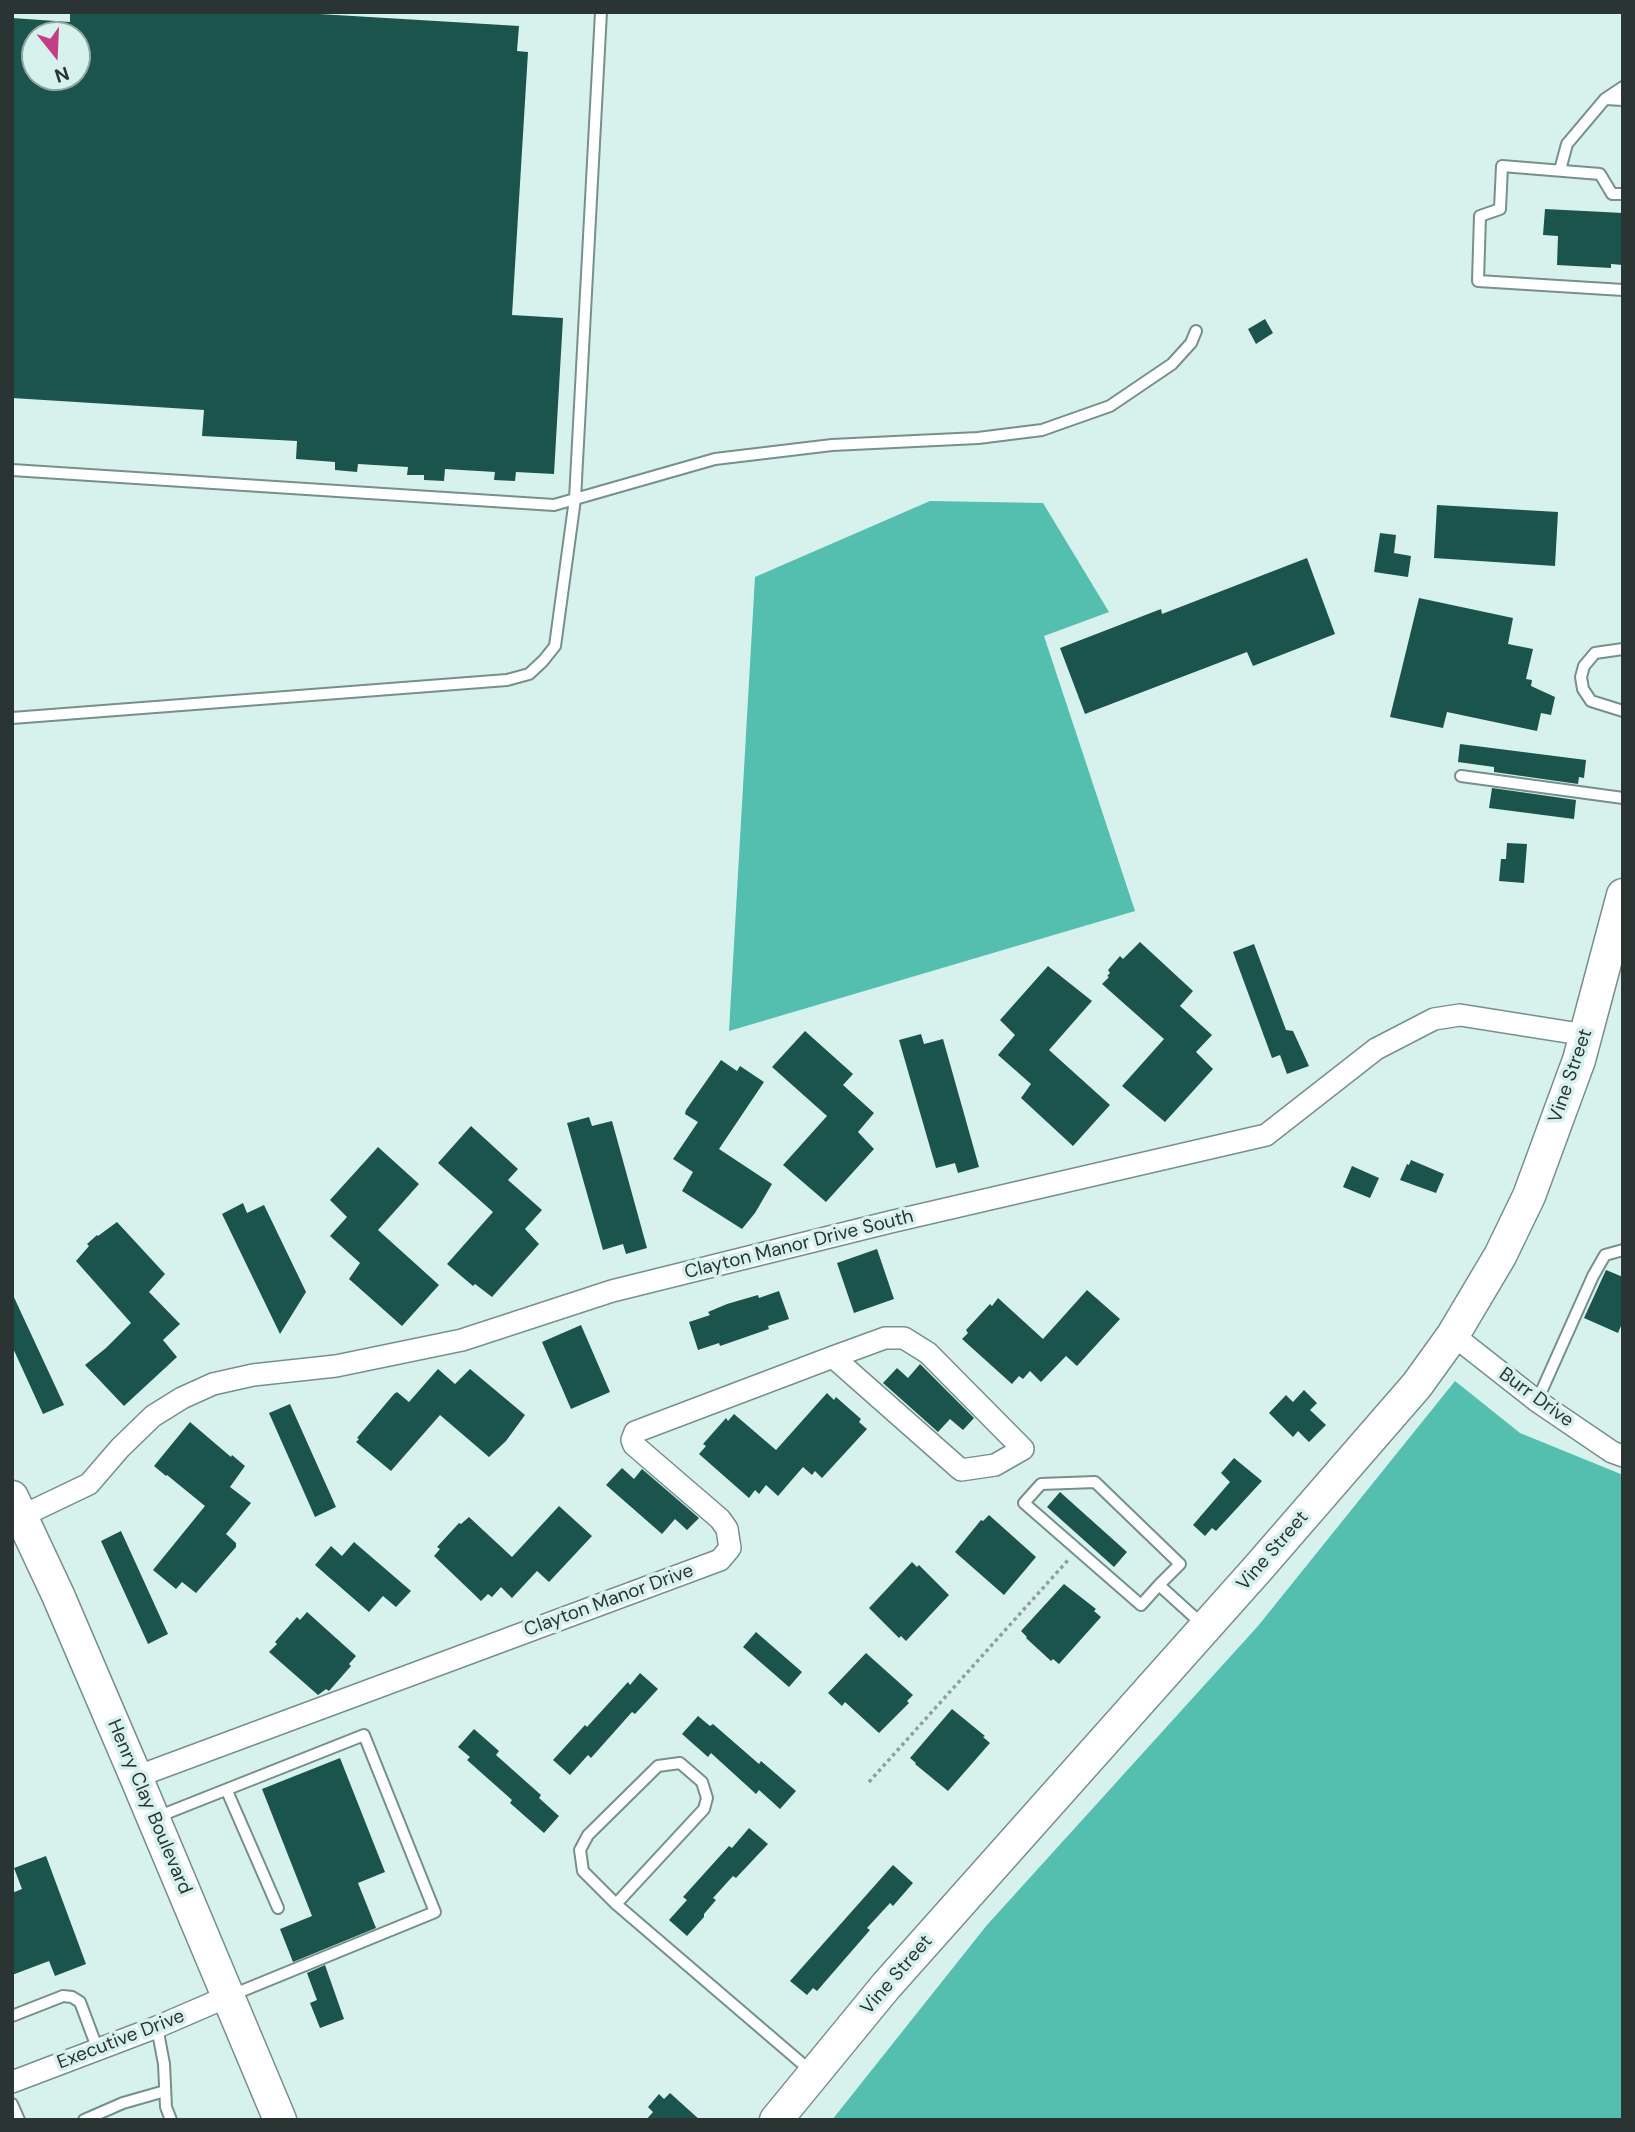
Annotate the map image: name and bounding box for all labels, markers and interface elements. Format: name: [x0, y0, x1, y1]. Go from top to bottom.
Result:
north arrow: [21, 21, 91, 91]
text: N: [52, 61, 72, 89]
street label: Vine Street: [1544, 1026, 1598, 1126]
street label: Clayton Manor Drive South: [682, 1206, 916, 1284]
street label: Burr Drive: [1494, 1363, 1578, 1433]
street label: Vine Street: [1232, 1507, 1314, 1595]
street label: Clayton Manor Drive: [521, 1560, 697, 1642]
street label: Henry Clay Boulevard: [102, 1716, 196, 1898]
street label: Vine Street: [856, 1931, 938, 2019]
street label: Executive Drive: [54, 2005, 188, 2075]

